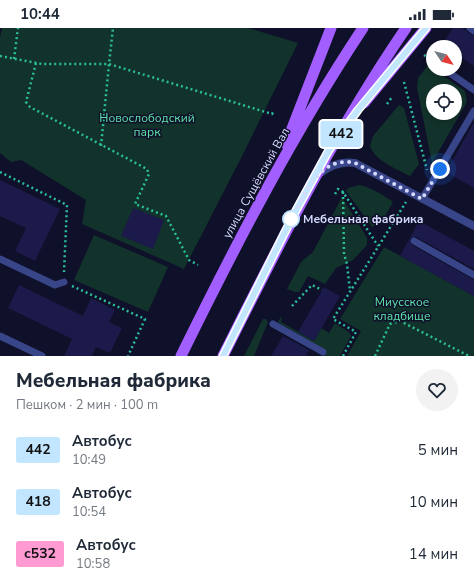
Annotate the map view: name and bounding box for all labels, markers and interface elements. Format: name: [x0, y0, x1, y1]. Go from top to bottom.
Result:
text: 10:44: [20, 4, 60, 24]
north arrow: [426, 40, 462, 76]
map controls: [426, 40, 462, 120]
button: locate: [426, 84, 462, 120]
park label: Новослободский парк: [99, 110, 195, 140]
line badge: 442: [318, 121, 364, 147]
text: 442: [328, 124, 354, 143]
street label: улица Сущёвский Вал: [219, 125, 293, 241]
your location: [430, 159, 450, 179]
marker: Мебельная фабрика: [282, 210, 300, 228]
place label: Мебельная фабрика: [303, 211, 424, 227]
park label: Миусское кладбище: [374, 294, 430, 324]
text: Мебельная фабрика: [16, 368, 211, 394]
button: heart: [416, 369, 458, 411]
text: Пешком · 2 мин · 100 m: [16, 396, 158, 414]
text: Автобус: [72, 431, 132, 451]
text: 442: [25, 440, 51, 459]
text: 5 мин: [418, 440, 458, 460]
text: 10:49: [72, 451, 106, 469]
text: Автобус: [72, 483, 132, 503]
text: 418: [25, 492, 51, 511]
text: 10 мин: [409, 492, 458, 512]
text: 10:54: [72, 503, 106, 521]
text: Автобус: [76, 535, 136, 555]
text: с532: [24, 544, 56, 563]
text: 14 мин: [409, 544, 458, 564]
text: 10:58: [76, 555, 110, 573]

